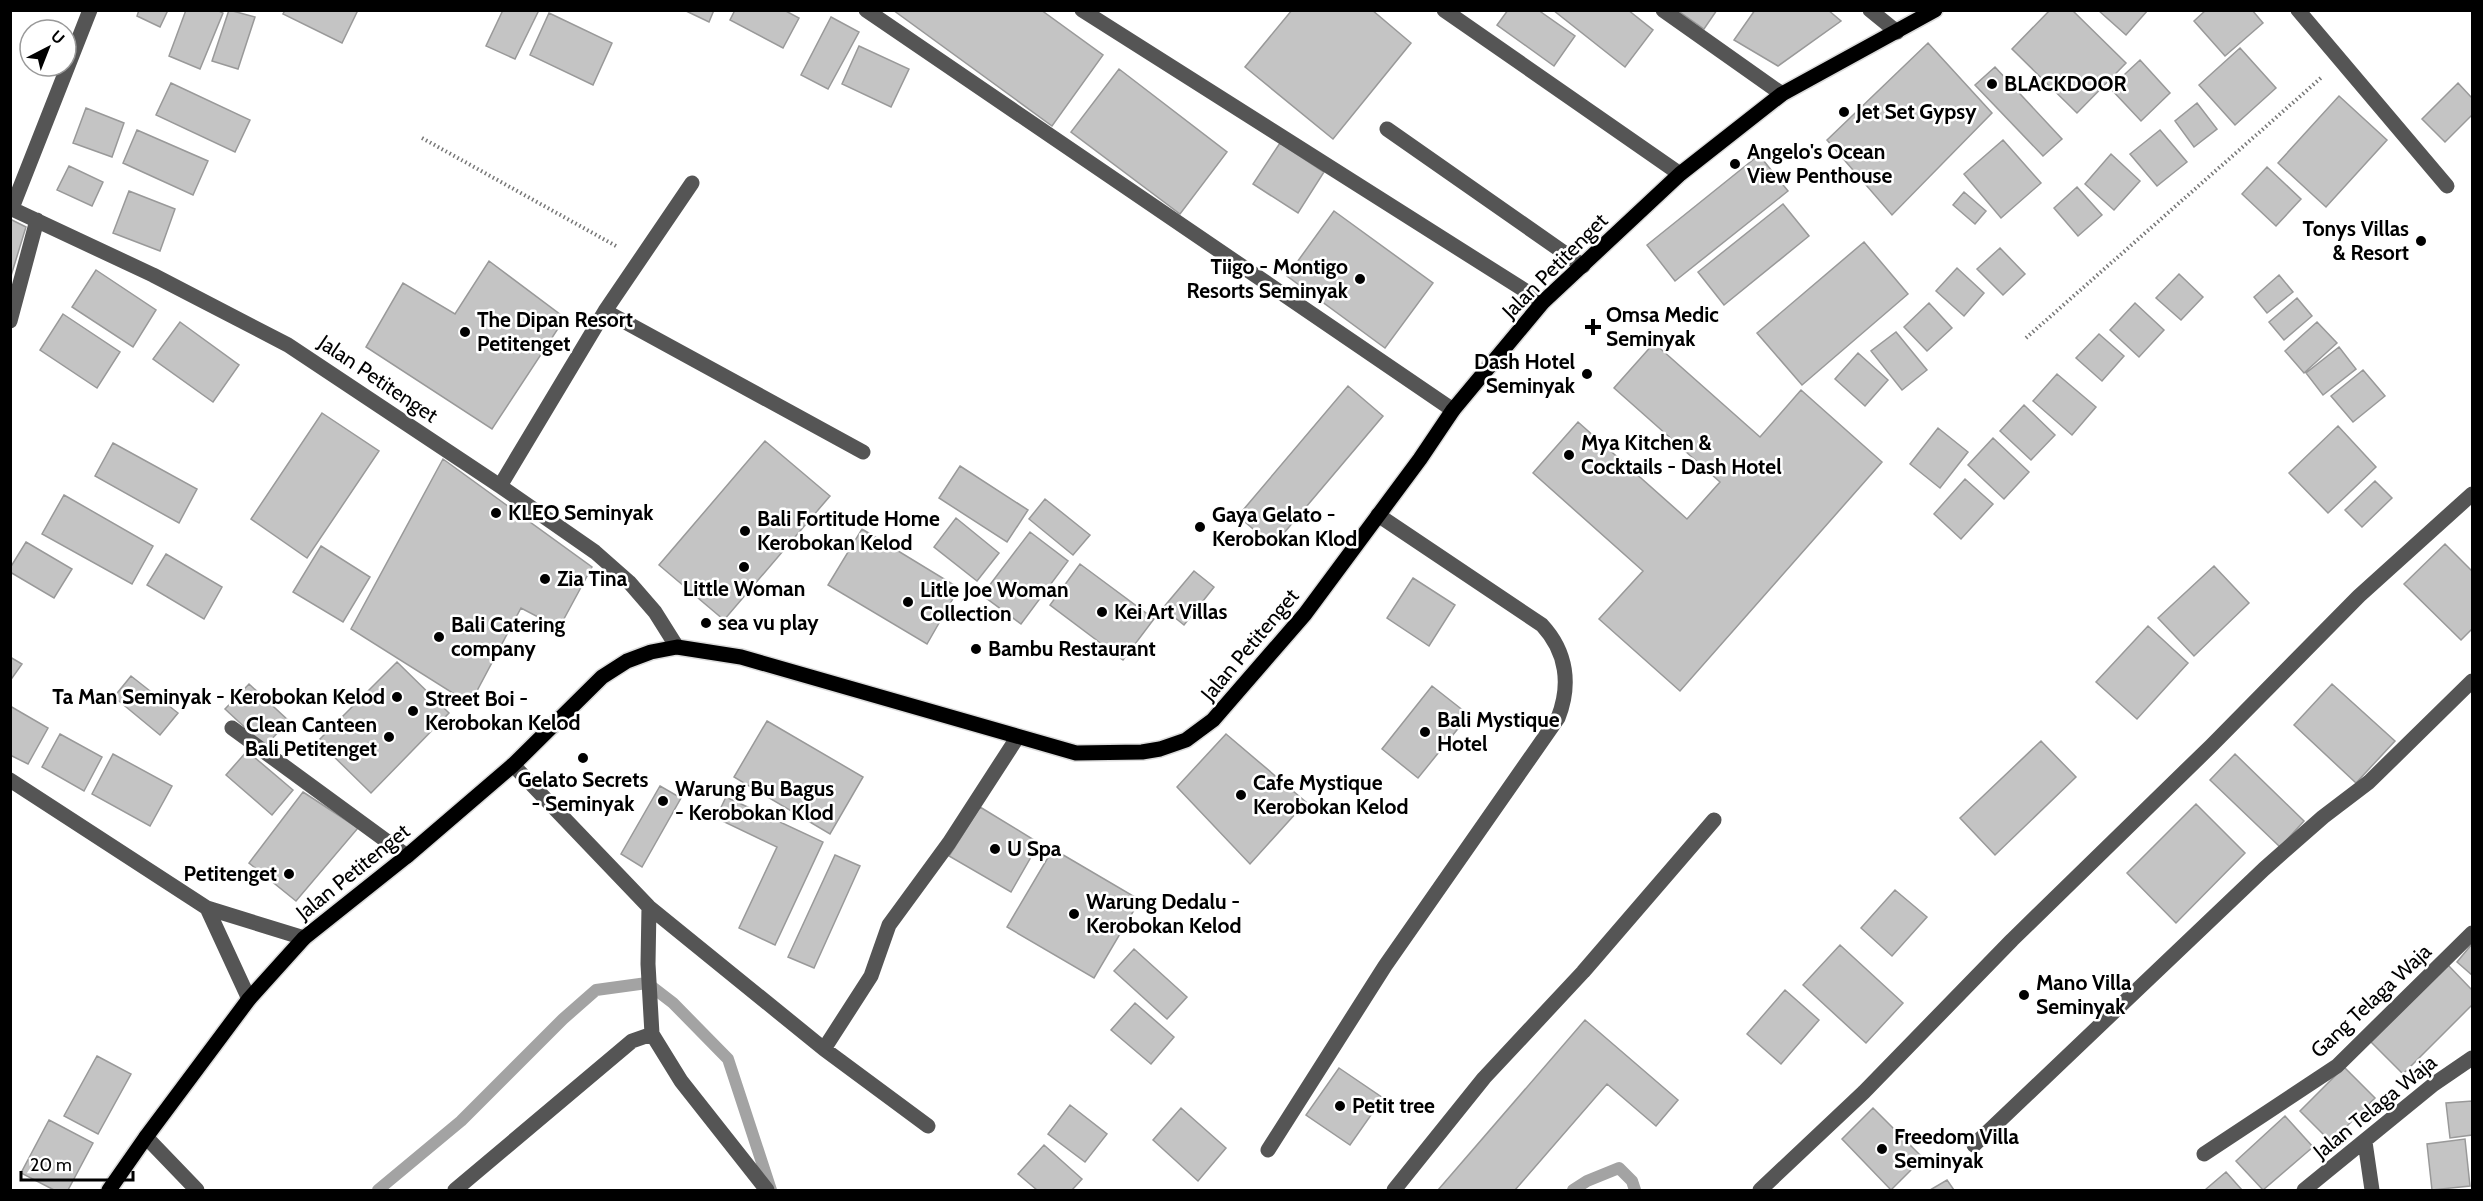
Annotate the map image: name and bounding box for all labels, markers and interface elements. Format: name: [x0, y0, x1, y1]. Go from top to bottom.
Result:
north arrow: [18, 18, 78, 78]
text: U: [47, 26, 68, 48]
place label: BLACKDOOR: [2004, 71, 2127, 96]
marker: BLACKDOOR: [1985, 77, 1999, 91]
place label: Jet Set Gypsy: [1855, 99, 1977, 124]
marker: Jet Set Gypsy: [1837, 105, 1851, 119]
place label: Angelo's Ocean View Penthouse: [1747, 139, 1893, 188]
marker: Angelo's Ocean View Penthouse: [1728, 157, 1742, 171]
street label: Jalan Petitenget: [1496, 208, 1612, 324]
place label: Tonys Villas & Resort: [2303, 216, 2409, 265]
marker: Tonys Villas & Resort: [2414, 234, 2428, 248]
place label: Tiigo - Montigo Resorts Seminyak: [1186, 254, 1349, 303]
marker: Tiigo - Montigo Resorts Seminyak: [1353, 272, 1367, 286]
place label: Omsa Medic Seminyak: [1606, 302, 1719, 351]
place label: The Dipan Resort Petitenget: [477, 307, 633, 356]
marker: Omsa Medic Seminyak: [1584, 318, 1602, 336]
marker: The Dipan Resort Petitenget: [458, 325, 472, 339]
street label: Jalan Petitenget: [313, 329, 443, 428]
place label: Dash Hotel Seminyak: [1474, 349, 1576, 398]
marker: Dash Hotel Seminyak: [1580, 367, 1594, 381]
place label: Mya Kitchen & Cocktails - Dash Hotel: [1581, 430, 1782, 479]
marker: Mya Kitchen & Cocktails - Dash Hotel: [1562, 448, 1576, 462]
place label: KLEO Seminyak: [508, 500, 654, 525]
place label: Gaya Gelato - Kerobokan Klod: [1212, 502, 1357, 551]
marker: KLEO Seminyak: [489, 506, 503, 520]
place label: Bali Fortitude Home Kerobokan Kelod: [757, 506, 940, 555]
marker: Gaya Gelato - Kerobokan Klod: [1193, 520, 1207, 534]
marker: Bali Fortitude Home Kerobokan Kelod: [738, 524, 752, 538]
marker: Little Woman: [737, 560, 751, 574]
place label: Zia Tina: [557, 566, 628, 591]
marker: Zia Tina: [538, 572, 552, 586]
place label: Little Woman: [683, 576, 805, 601]
place label: Litle Joe Woman Collection: [920, 577, 1069, 626]
street label: Jalan Petitenget: [1195, 584, 1304, 707]
marker: Litle Joe Woman Collection: [901, 595, 915, 609]
place label: Kei Art Villas: [1114, 599, 1227, 624]
marker: Kei Art Villas: [1095, 605, 1109, 619]
place label: sea vu play: [718, 610, 819, 635]
place label: Bali Catering company: [451, 612, 566, 661]
marker: sea vu play: [699, 616, 713, 630]
marker: Bali Catering company: [432, 630, 446, 644]
place label: Bambu Restaurant: [988, 636, 1156, 661]
marker: Bambu Restaurant: [969, 642, 983, 656]
place label: Ta Man Seminyak - Kerobokan Kelod: [52, 684, 385, 709]
place label: Street Boi - Kerobokan Kelod: [425, 686, 580, 735]
marker: Ta Man Seminyak - Kerobokan Kelod: [390, 690, 404, 704]
marker: Street Boi - Kerobokan Kelod: [406, 704, 420, 718]
place label: Bali Mystique Hotel: [1437, 707, 1560, 756]
place label: Clean Canteen Bali Petitenget: [245, 712, 377, 761]
marker: Bali Mystique Hotel: [1418, 725, 1432, 739]
marker: Clean Canteen Bali Petitenget: [382, 730, 396, 744]
marker: Gelato Secrets - Seminyak: [576, 751, 590, 765]
place label: Gelato Secrets - Seminyak: [518, 767, 648, 816]
place label: Cafe Mystique Kerobokan Kelod: [1253, 770, 1408, 819]
place label: Warung Bu Bagus - Kerobokan Klod: [675, 776, 834, 825]
marker: Cafe Mystique Kerobokan Kelod: [1234, 788, 1248, 802]
marker: Warung Bu Bagus - Kerobokan Klod: [656, 794, 670, 808]
street label: Jalan Petitenget: [290, 818, 414, 926]
place label: U Spa: [1007, 836, 1062, 861]
marker: U Spa: [988, 842, 1002, 856]
place label: Petitenget: [184, 861, 277, 886]
marker: Petitenget: [282, 867, 296, 881]
place label: Warung Dedalu - Kerobokan Kelod: [1086, 889, 1241, 938]
marker: Warung Dedalu - Kerobokan Kelod: [1067, 907, 1081, 921]
street label: Gang Telaga Waja: [2305, 939, 2437, 1063]
place label: Mano Villa Seminyak: [2036, 970, 2132, 1019]
marker: Mano Villa Seminyak: [2017, 988, 2031, 1002]
street label: Jalan Telaga Waja: [2307, 1049, 2442, 1165]
place label: Petit tree: [1352, 1093, 1435, 1118]
marker: Petit tree: [1333, 1099, 1347, 1113]
place label: Freedom Villa Seminyak: [1894, 1124, 2020, 1173]
marker: Freedom Villa Seminyak: [1875, 1142, 1889, 1156]
scale bar: [21, 1144, 134, 1182]
text: 20 m: [30, 1154, 72, 1176]

